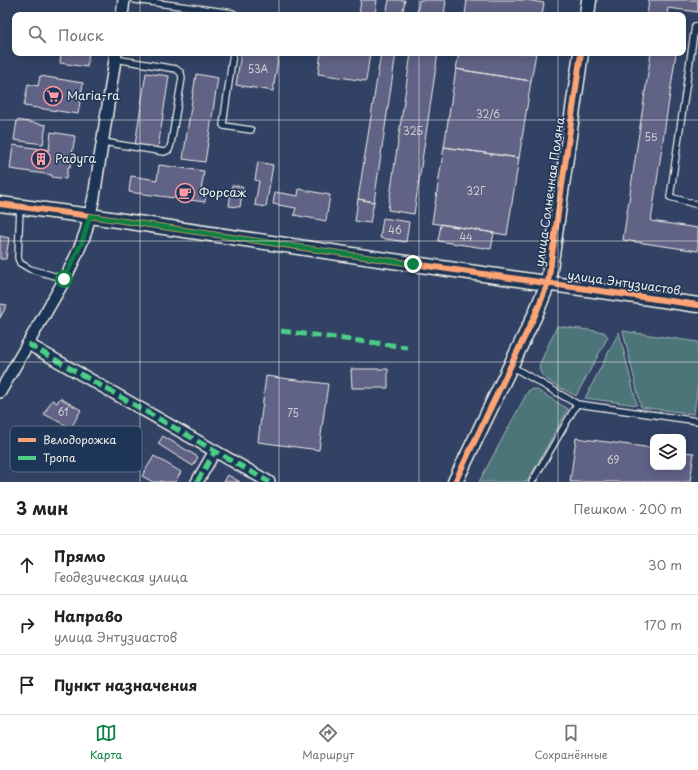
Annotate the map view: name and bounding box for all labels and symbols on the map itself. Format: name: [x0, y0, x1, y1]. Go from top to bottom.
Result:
house number: 53А: [248, 61, 269, 76]
supermarket icon: Maria-ra: [42, 85, 64, 107]
place label: Maria-ra: [67, 86, 120, 104]
house number: 32/6: [476, 106, 500, 121]
street label: улица Солнечная Поляна: [530, 115, 568, 268]
house number: 32Б: [403, 123, 423, 138]
house number: 55: [645, 129, 658, 144]
building icon: Радуга: [30, 148, 52, 170]
place label: Радуга: [55, 149, 97, 167]
cafe icon: Форсаж: [174, 182, 196, 204]
place label: Форсаж: [199, 183, 247, 201]
house number: 32Г: [467, 183, 486, 198]
house number: 46: [388, 222, 402, 237]
house number: 44: [459, 229, 473, 244]
route end: [404, 255, 422, 273]
street label: улица Энтузиастов: [567, 265, 682, 299]
route start: [55, 270, 73, 288]
house number: 61: [57, 404, 69, 419]
house number: 75: [287, 405, 299, 420]
legend: [10, 426, 142, 472]
text: Велодорожка: [43, 431, 116, 448]
text: Тропа: [43, 449, 76, 466]
house number: 69: [607, 452, 619, 467]

